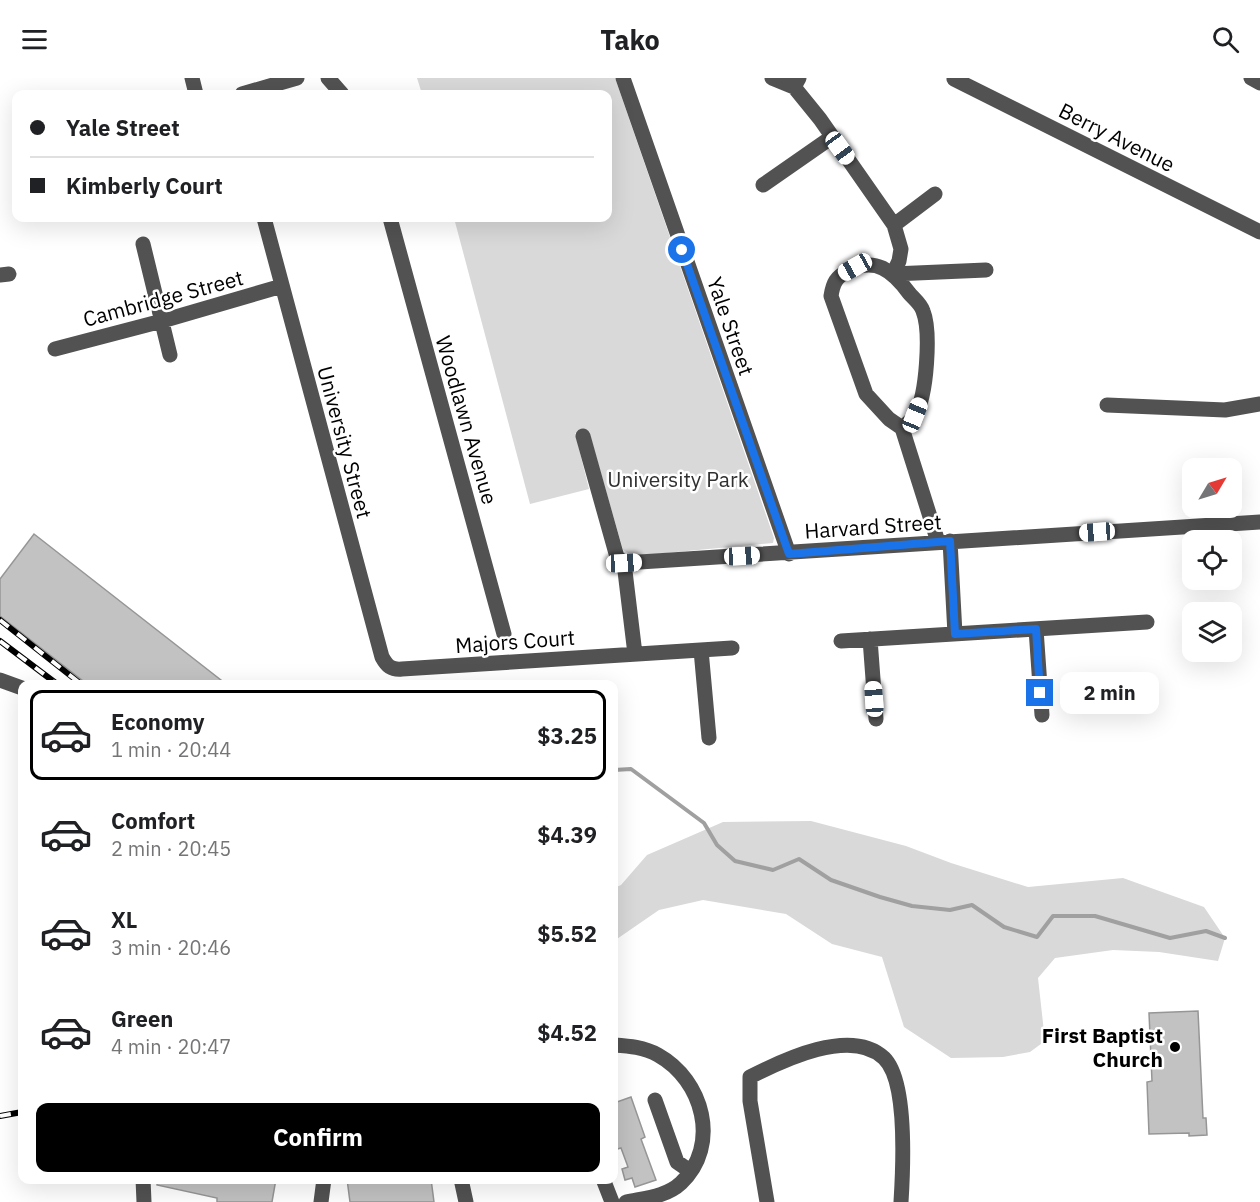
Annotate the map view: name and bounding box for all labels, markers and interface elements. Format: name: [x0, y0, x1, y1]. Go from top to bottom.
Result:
text: Tako: [600, 22, 660, 57]
icon: menu: [18, 23, 51, 56]
icon: search: [1209, 23, 1242, 56]
street label: Berry Avenue: [1054, 96, 1180, 178]
text: Yale Street: [66, 113, 180, 142]
car: [822, 128, 858, 168]
text: Kimberly Court: [66, 171, 223, 200]
route start: [668, 236, 695, 263]
car: [835, 250, 875, 284]
street label: Cambridge Street: [80, 263, 246, 333]
street label: Yale Street: [701, 273, 761, 379]
street label: Woodlawn Avenue: [430, 332, 504, 508]
street label: University Street: [311, 363, 379, 521]
car: [900, 395, 930, 435]
north arrow: [1182, 458, 1242, 518]
map controls: [1182, 458, 1242, 662]
park label: University Park: [607, 465, 749, 493]
street label: Harvard Street: [803, 507, 943, 545]
car: [1078, 522, 1116, 542]
button: locate: [1182, 530, 1242, 590]
car: [724, 546, 760, 566]
car: [606, 553, 642, 573]
button: layers: [1182, 602, 1242, 662]
street label: Majors Court: [454, 623, 576, 659]
callout: 2 min: [1061, 672, 1160, 714]
route end: [1026, 679, 1053, 706]
text: 2 min: [1083, 679, 1136, 706]
car: [864, 680, 884, 718]
text: Economy: [111, 707, 205, 736]
icon: car: [39, 708, 93, 762]
text: $3.25: [537, 721, 597, 750]
text: 1 min · 20:44: [111, 736, 231, 763]
text: Comfort: [111, 806, 195, 835]
icon: car: [39, 807, 93, 861]
text: $4.39: [537, 820, 597, 849]
text: 2 min · 20:45: [111, 835, 231, 862]
text: XL: [111, 905, 137, 934]
icon: car: [39, 906, 93, 960]
text: $5.52: [537, 919, 597, 948]
text: 3 min · 20:46: [111, 934, 231, 961]
text: Green: [111, 1004, 173, 1033]
icon: car: [39, 1005, 93, 1059]
text: $4.52: [537, 1018, 597, 1047]
place label: First Baptist Church: [1042, 1021, 1163, 1073]
text: 4 min · 20:47: [111, 1033, 231, 1060]
marker: First Baptist Church: [1168, 1040, 1182, 1054]
button: Confirm: [36, 1103, 600, 1172]

